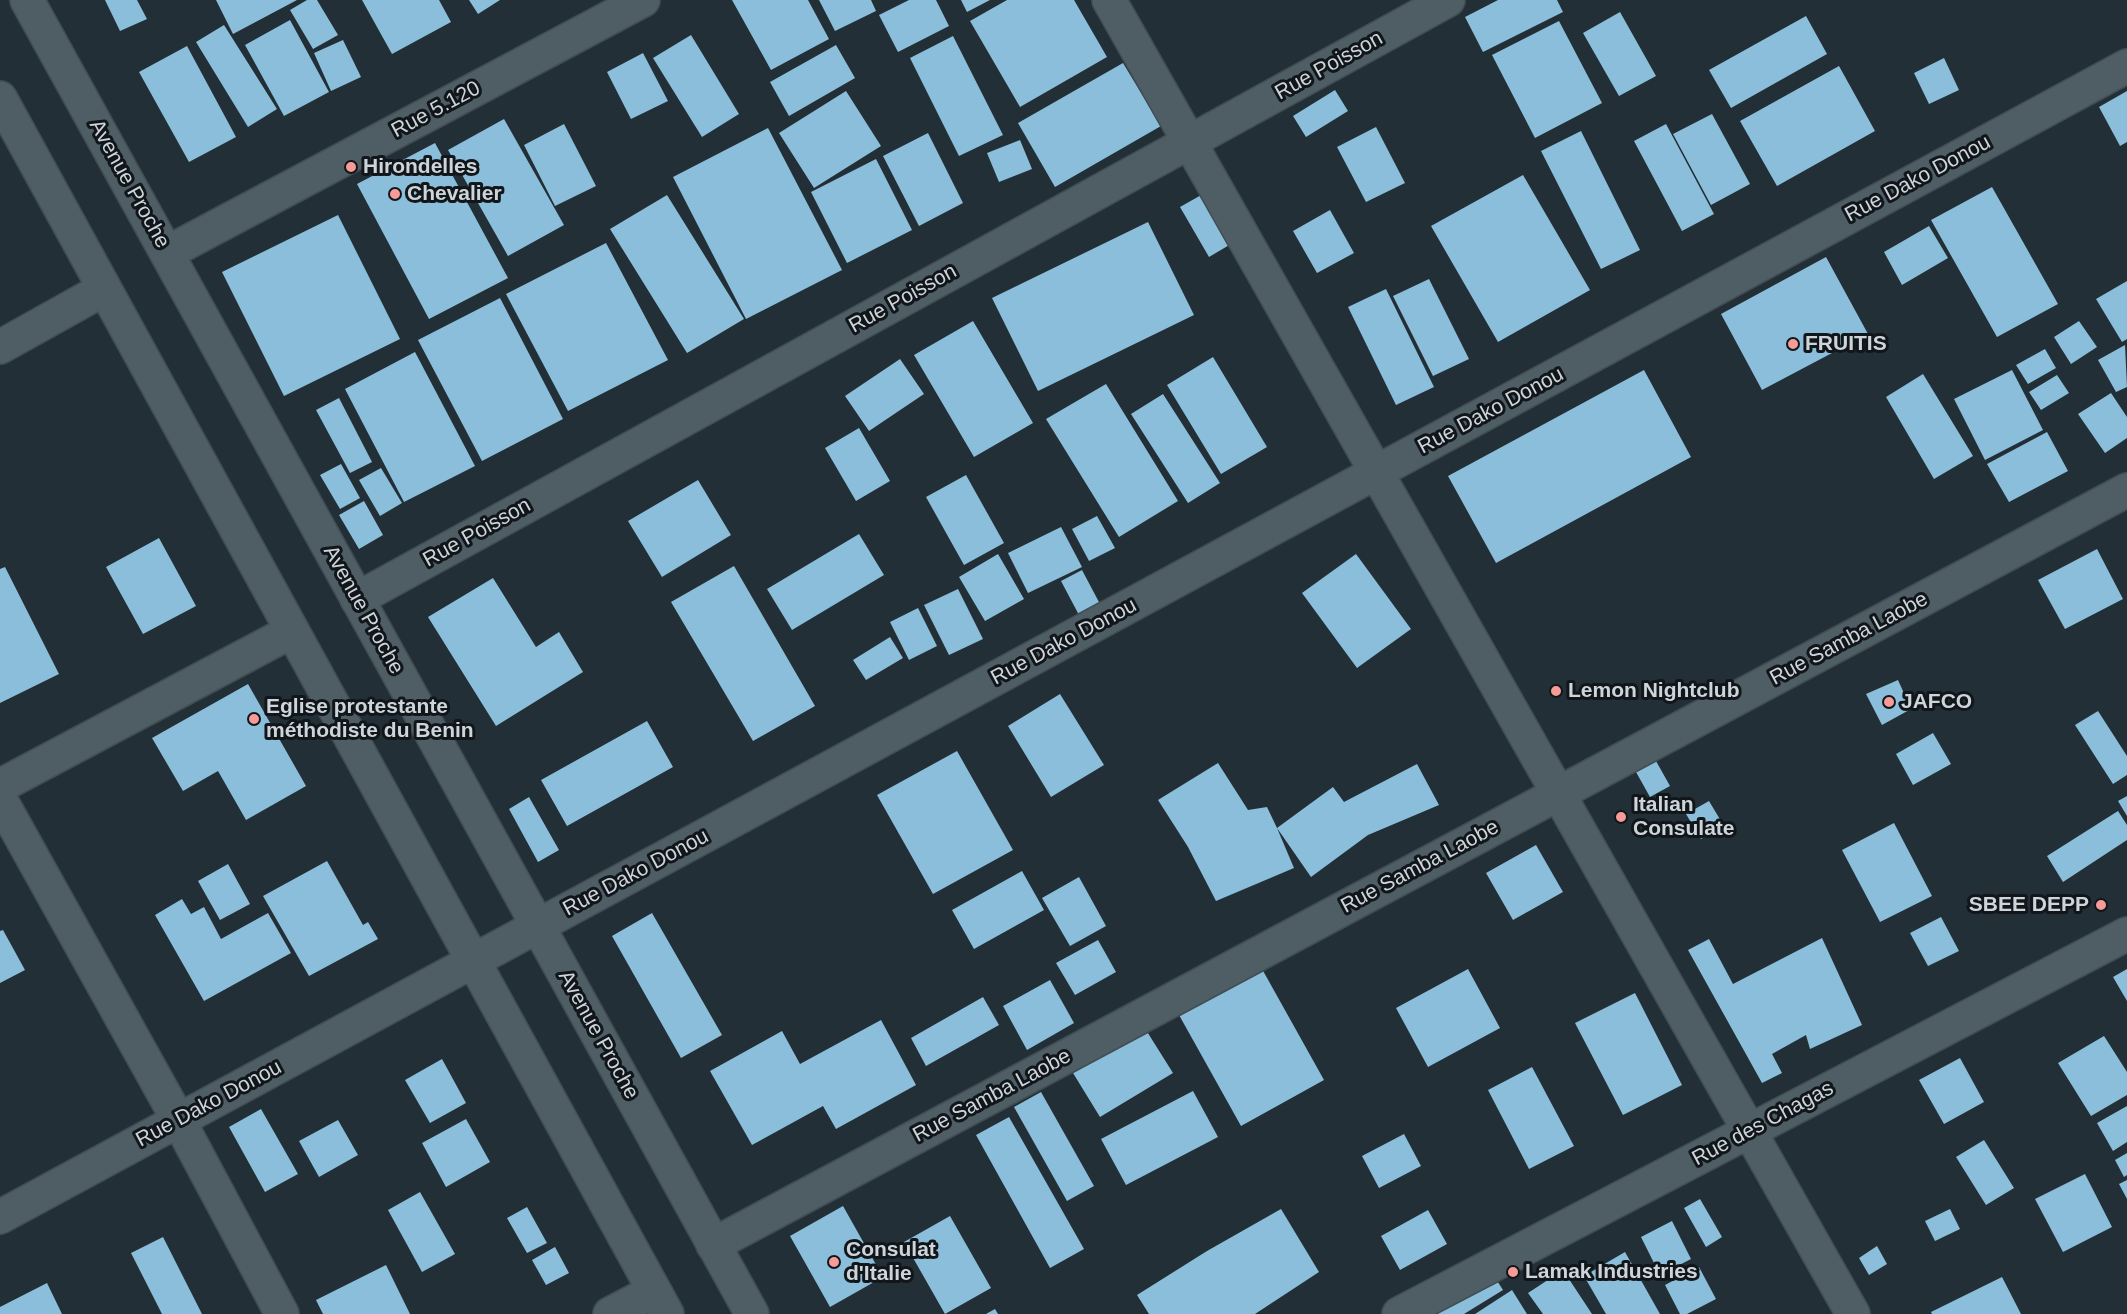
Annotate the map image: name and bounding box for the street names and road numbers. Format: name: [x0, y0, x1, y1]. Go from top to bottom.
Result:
street label: Rue Poisson: [1271, 26, 1387, 106]
street label: Rue 5.120: [387, 76, 485, 144]
street label: Avenue Proche: [83, 115, 175, 253]
street label: Rue Dako Donou: [1841, 130, 1995, 228]
street label: Rue Poisson: [845, 259, 961, 339]
street label: Rue Dako Donou: [1414, 362, 1568, 460]
street label: Rue Poisson: [419, 493, 535, 573]
street label: Avenue Proche: [317, 541, 409, 679]
street label: Rue Samba Laobe: [1766, 587, 1932, 691]
street label: Rue Dako Donou: [987, 593, 1141, 691]
street label: Rue Samba Laobe: [1337, 815, 1503, 919]
street label: Rue Dako Donou: [559, 824, 713, 922]
street label: Avenue Proche: [552, 966, 644, 1104]
street label: Rue Samba Laobe: [909, 1044, 1075, 1148]
street label: Rue Dako Donou: [132, 1055, 286, 1153]
street label: Rue des Chagas: [1688, 1076, 1838, 1172]

